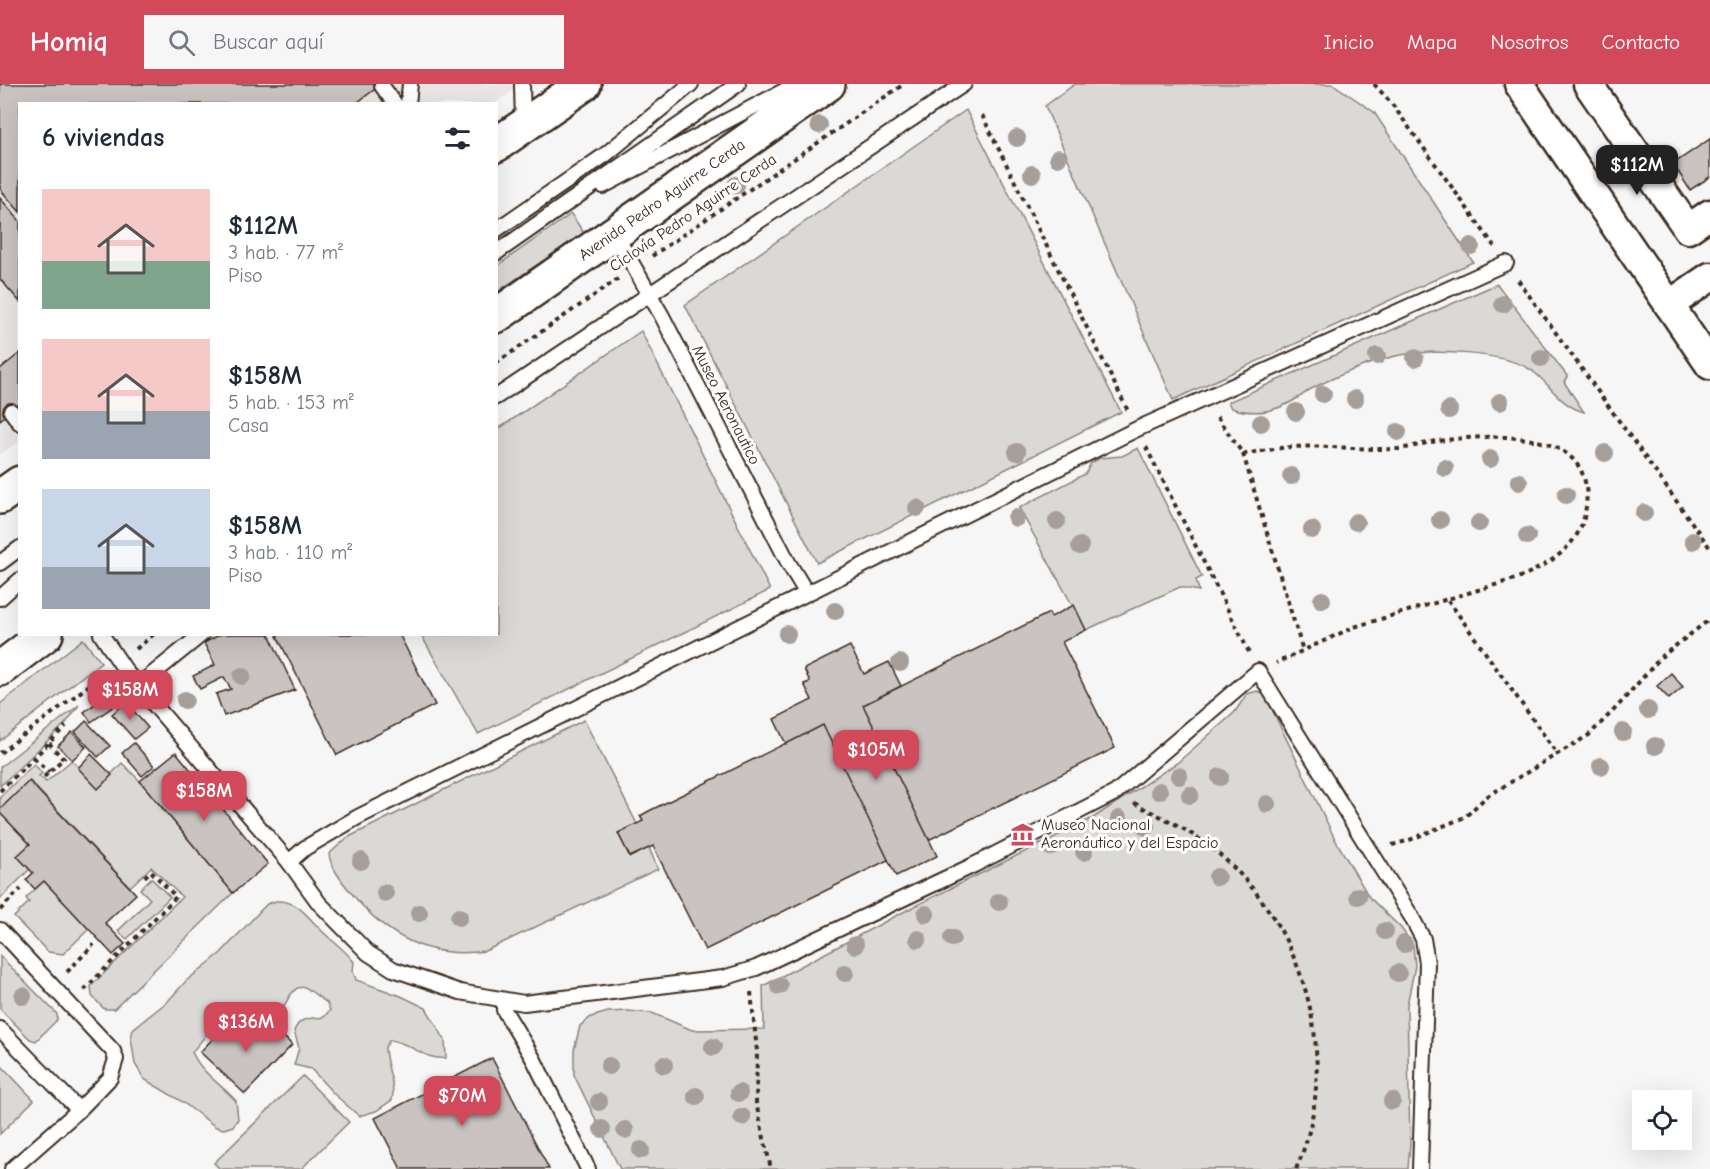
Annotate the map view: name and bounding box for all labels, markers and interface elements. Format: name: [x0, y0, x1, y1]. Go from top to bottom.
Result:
search box: [144, 15, 564, 69]
text: Homiq: [30, 26, 108, 58]
icon: search: [165, 26, 198, 59]
text: Buscar aquí: [213, 29, 324, 55]
text: Inicio: [1323, 30, 1374, 54]
text: Mapa: [1407, 30, 1457, 54]
text: Nosotros: [1490, 30, 1569, 54]
text: Contacto: [1602, 30, 1680, 54]
icon: filters: [441, 122, 474, 155]
text: 6 viviendas: [42, 123, 164, 153]
street label: Avenida Pedro Aguirre Cerda: [575, 136, 749, 264]
pin: $112M: [1595, 145, 1679, 196]
street label: Ciclovía Pedro Aguirre Cerda: [606, 150, 780, 276]
text: $112M: [1610, 153, 1664, 176]
text: $112M: [228, 211, 298, 241]
icon: home: [90, 213, 162, 285]
text: 3 hab. · 77 m²: [228, 241, 343, 264]
text: Piso: [228, 264, 263, 287]
street label: Museo Aeronautico: [688, 342, 764, 468]
text: $158M: [228, 361, 302, 391]
icon: home: [90, 363, 162, 435]
text: 5 hab. · 153 m²: [228, 391, 354, 414]
text: Casa: [228, 414, 269, 437]
text: $158M: [228, 511, 302, 541]
icon: home: [90, 513, 162, 585]
text: 3 hab. · 110 m²: [228, 541, 352, 564]
text: Piso: [228, 564, 263, 587]
pin: $158M: [88, 670, 172, 721]
text: $158M: [102, 678, 158, 701]
pin: $105M: [834, 730, 918, 781]
text: $105M: [847, 738, 905, 761]
pin: $158M: [162, 771, 246, 822]
text: $158M: [176, 779, 232, 802]
place label: Museo Nacional Aeronáutico y del Espacio: [1041, 816, 1219, 852]
museum icon: Museo Nacional Aeronáutico y del Espacio: [1010, 821, 1036, 847]
pin: $136M: [204, 1002, 288, 1053]
text: $136M: [218, 1010, 274, 1033]
pin: $70M: [426, 1076, 498, 1127]
text: $70M: [438, 1084, 486, 1107]
map controls: [1632, 1090, 1692, 1150]
button: locate: [1632, 1090, 1692, 1150]

